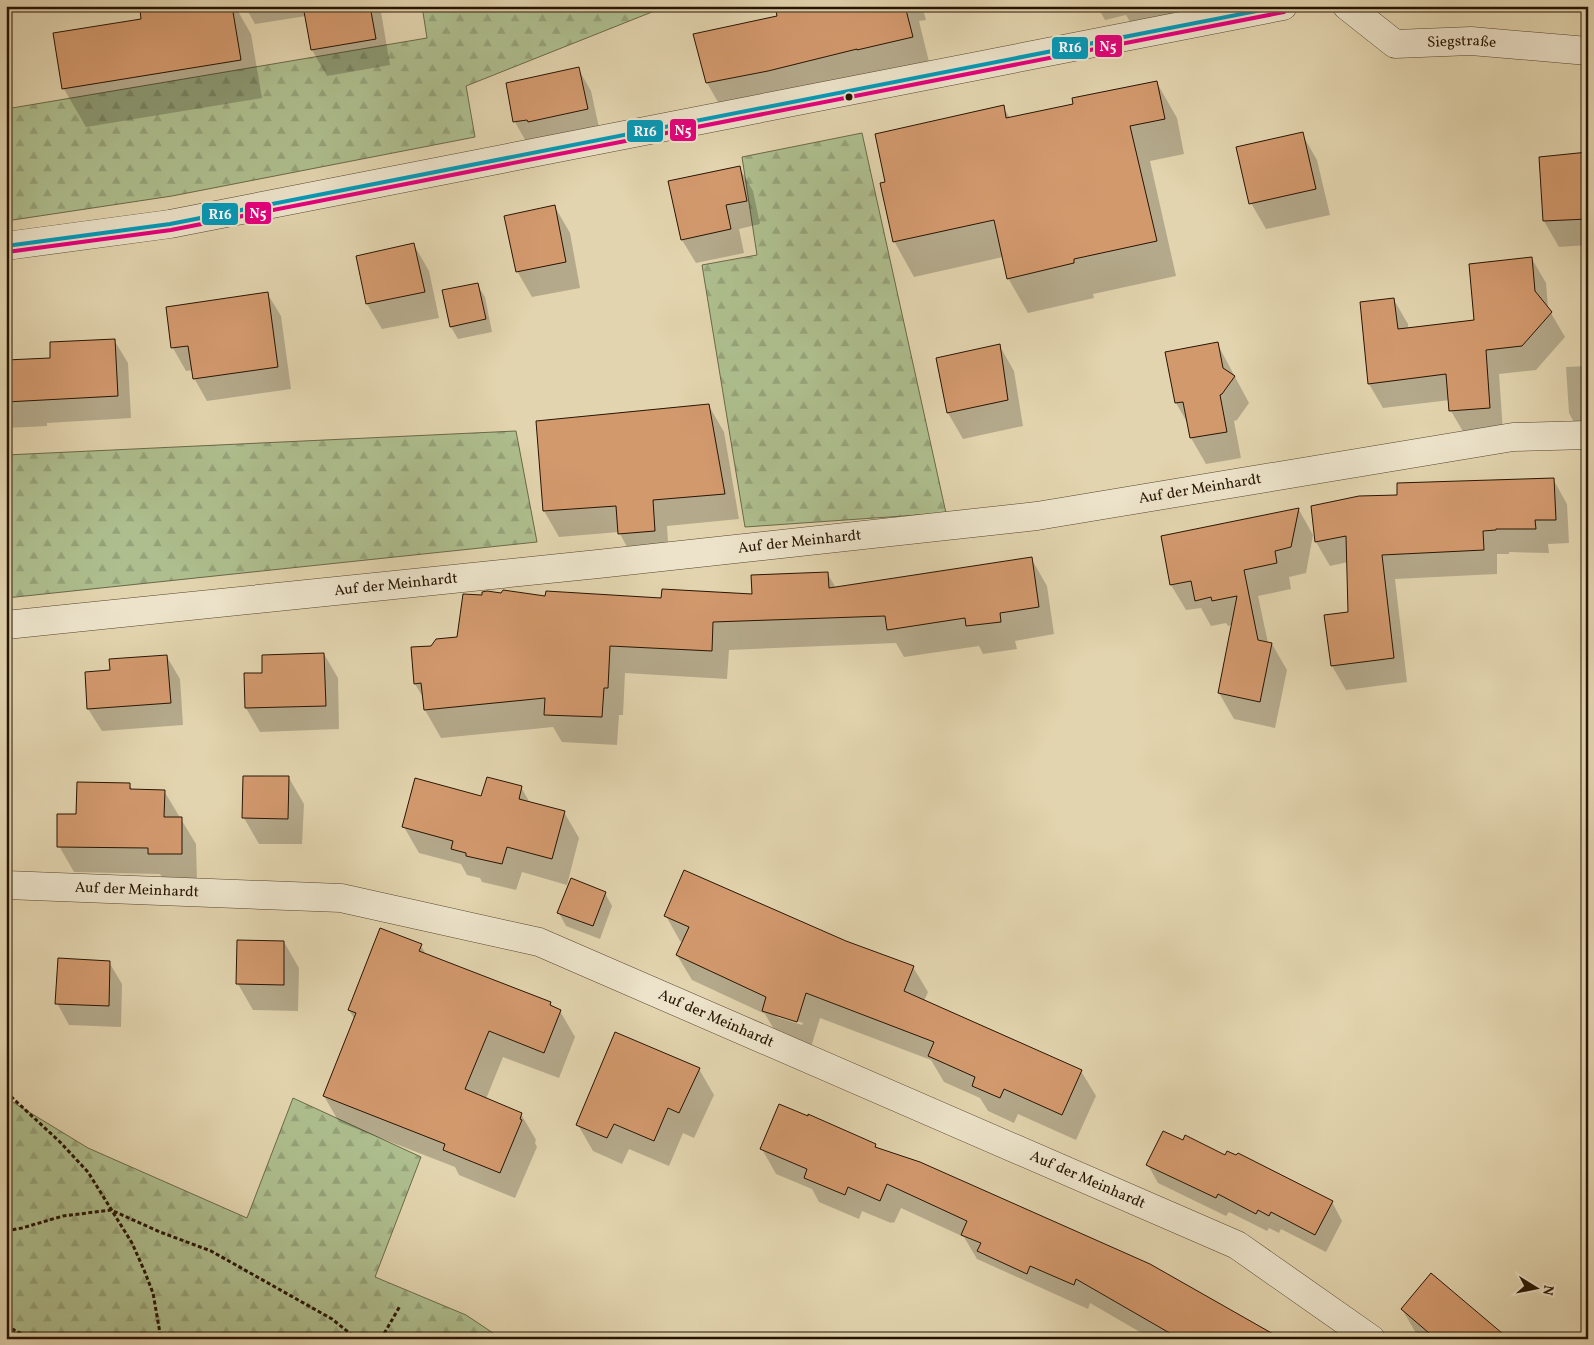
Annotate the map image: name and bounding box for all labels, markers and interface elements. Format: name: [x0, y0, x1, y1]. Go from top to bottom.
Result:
street label: Siegstraße: [1427, 30, 1497, 54]
line badge: N5: [1094, 34, 1123, 58]
line badge: R16: [1051, 36, 1089, 60]
text: N5: [1100, 38, 1117, 57]
text: R16: [1058, 39, 1082, 58]
unlabelled marker: [844, 92, 854, 102]
line badge: N5: [669, 118, 697, 142]
line badge: R16: [626, 119, 664, 143]
text: N5: [675, 122, 692, 141]
text: R16: [633, 123, 657, 142]
line badge: N5: [244, 201, 272, 225]
line badge: R16: [201, 202, 239, 226]
text: N5: [250, 205, 267, 224]
text: R16: [208, 206, 232, 225]
street label: Auf der Meinhardt: [1137, 468, 1263, 509]
street label: Auf der Meinhardt: [737, 525, 862, 559]
street label: Auf der Meinhardt: [333, 568, 459, 602]
street label: Auf der Meinhardt: [75, 877, 199, 903]
street label: Auf der Meinhardt: [655, 984, 777, 1053]
street label: Auf der Meinhardt: [1026, 1146, 1149, 1214]
north arrow: [1512, 1262, 1562, 1312]
text: N: [1537, 1283, 1558, 1297]

